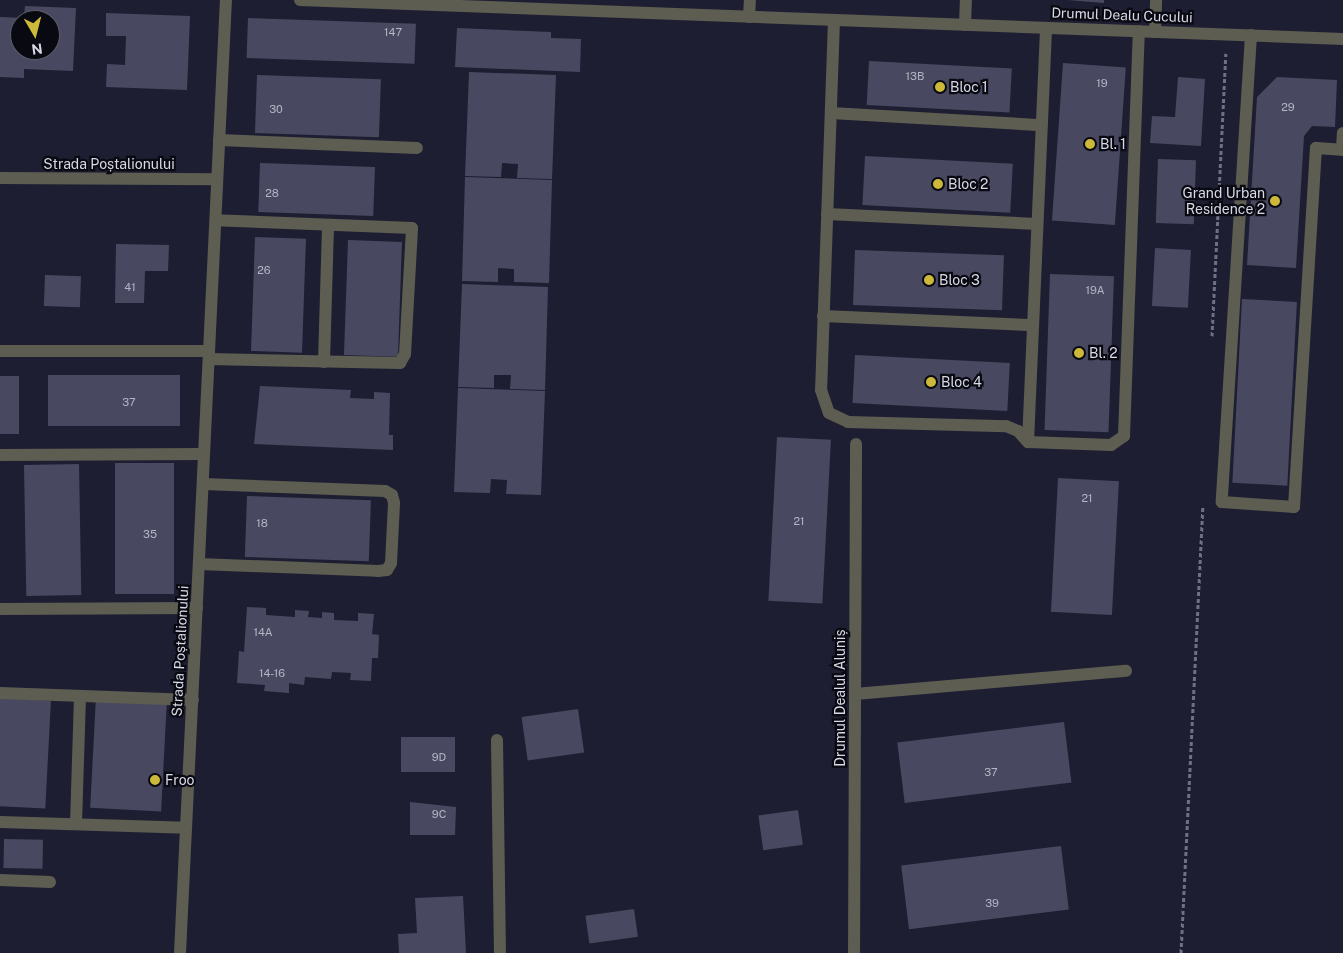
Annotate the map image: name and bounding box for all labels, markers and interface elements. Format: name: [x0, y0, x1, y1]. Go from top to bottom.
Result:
street label: Drumul Dealu Cucului: [1051, 4, 1193, 26]
north arrow: [10, 10, 60, 60]
house number: 147: [384, 25, 402, 39]
text: N: [30, 40, 43, 58]
house number: 13B: [906, 69, 924, 83]
house number: 19: [1096, 76, 1108, 90]
place label: Bloc 1: [950, 79, 988, 95]
marker: Bloc 1: [934, 81, 946, 93]
house number: 29: [1281, 100, 1295, 114]
house number: 30: [269, 102, 283, 116]
place label: Bl. 1: [1100, 136, 1126, 152]
marker: Bl. 1: [1084, 138, 1096, 150]
street label: Strada Poștalionului: [43, 156, 175, 172]
place label: Bloc 2: [948, 176, 989, 192]
marker: Bloc 2: [932, 178, 944, 190]
place label: Grand Urban Residence 2: [1183, 185, 1265, 218]
house number: 28: [265, 186, 279, 200]
marker: Grand Urban Residence 2: [1269, 195, 1281, 207]
house number: 26: [257, 263, 271, 277]
place label: Bloc 3: [939, 272, 980, 288]
marker: Bloc 3: [923, 274, 935, 286]
house number: 41: [124, 280, 136, 294]
house number: 19A: [1085, 283, 1105, 297]
place label: Bl. 2: [1089, 345, 1118, 361]
marker: Bl. 2: [1073, 347, 1085, 359]
place label: Bloc 4: [941, 374, 982, 390]
marker: Bloc 4: [925, 376, 937, 388]
house number: 37: [122, 395, 136, 409]
house number: 21: [1081, 491, 1093, 505]
house number: 21: [793, 514, 805, 528]
house number: 18: [256, 516, 268, 530]
house number: 35: [143, 527, 157, 541]
street label: Strada Poștalionului: [168, 585, 192, 717]
house number: 14A: [253, 625, 273, 639]
street label: Drumul Dealul Aluniș: [832, 629, 848, 767]
house number: 14-16: [259, 666, 285, 680]
house number: 9D: [432, 750, 446, 764]
house number: 37: [984, 765, 998, 779]
place label: Froo: [165, 772, 195, 788]
marker: Froo: [149, 774, 161, 786]
house number: 9C: [432, 807, 446, 821]
house number: 39: [985, 896, 999, 910]

